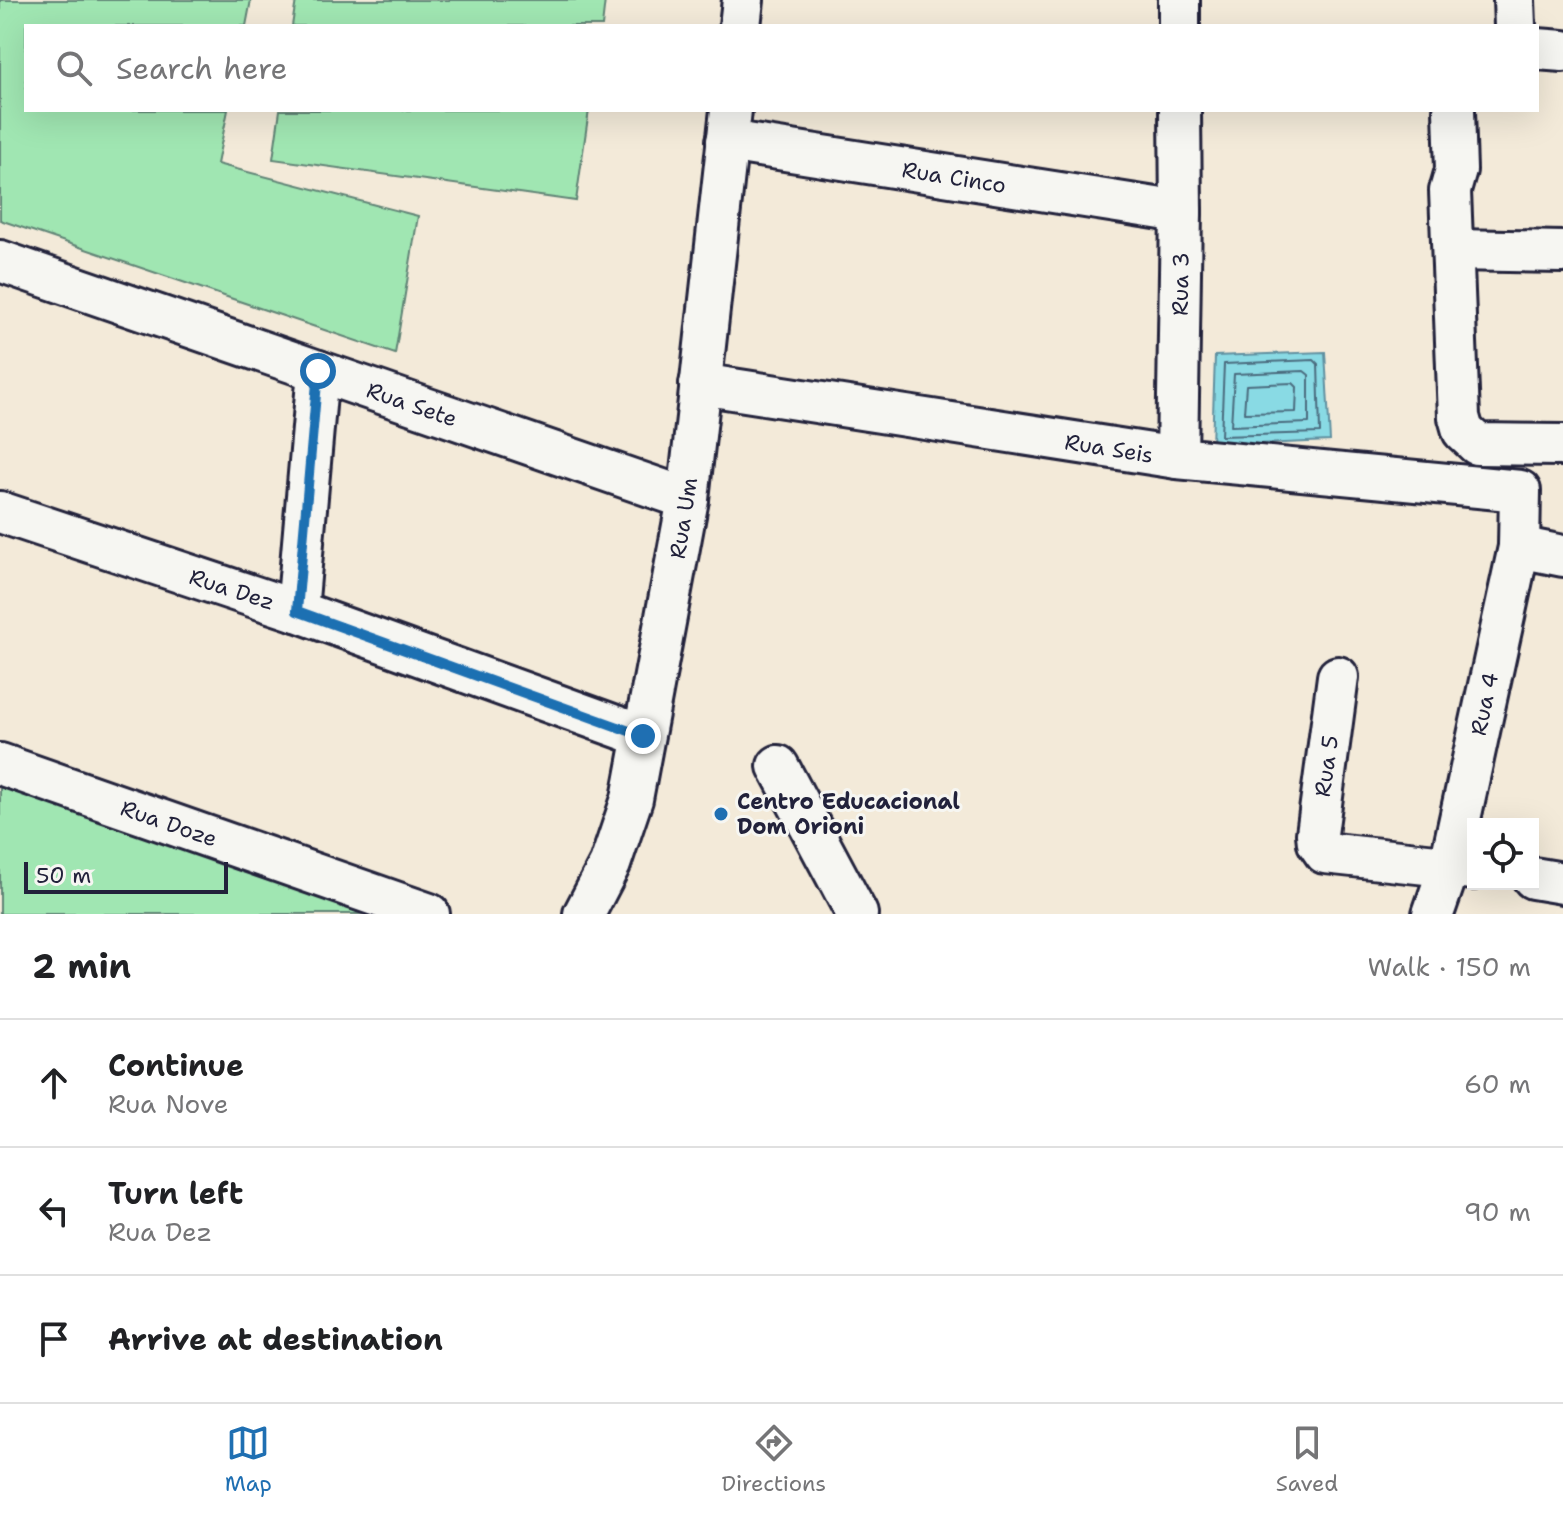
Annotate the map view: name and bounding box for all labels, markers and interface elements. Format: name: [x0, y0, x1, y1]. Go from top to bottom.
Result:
search box: [24, 24, 1539, 112]
icon: search: [52, 46, 96, 90]
text: Search here: [116, 48, 287, 89]
street label: Rua Cinco: [900, 155, 1008, 200]
street label: Rua 3: [1165, 252, 1196, 316]
route start: [300, 353, 336, 389]
street label: Rua Sete: [363, 375, 461, 433]
street label: Rua Seis: [1063, 427, 1155, 470]
street label: Rua Um: [663, 475, 704, 561]
street label: Rua Dez: [186, 562, 278, 617]
street label: Rua 4: [1464, 670, 1505, 738]
route end: [625, 718, 661, 754]
street label: Rua 5: [1308, 733, 1345, 799]
place label: Centro Educacional Dom Orioni: [737, 787, 960, 841]
street label: Rua Doze: [117, 793, 221, 854]
marker: Centro Educacional Dom Orioni: [712, 805, 730, 823]
map controls: [1467, 818, 1539, 890]
button: locate: [1467, 818, 1539, 890]
scale bar: [24, 858, 228, 894]
text: 50 m: [36, 861, 91, 890]
text: 2 min: [32, 943, 131, 989]
text: Walk · 150 m: [1368, 949, 1531, 984]
text: Continue: [108, 1045, 244, 1086]
icon: ahead: [32, 1061, 76, 1105]
text: 60 m: [1464, 1066, 1531, 1101]
text: Rua Nove: [108, 1086, 228, 1121]
text: Turn left: [108, 1173, 243, 1214]
icon: left: [32, 1189, 76, 1233]
text: 90 m: [1464, 1194, 1531, 1229]
text: Rua Dez: [108, 1214, 212, 1249]
icon: arrive: [32, 1317, 76, 1361]
text: Arrive at destination: [108, 1319, 443, 1360]
tab: Map: [225, 1421, 272, 1498]
tab: Directions: [721, 1421, 826, 1498]
tab: Saved: [1276, 1421, 1338, 1498]

